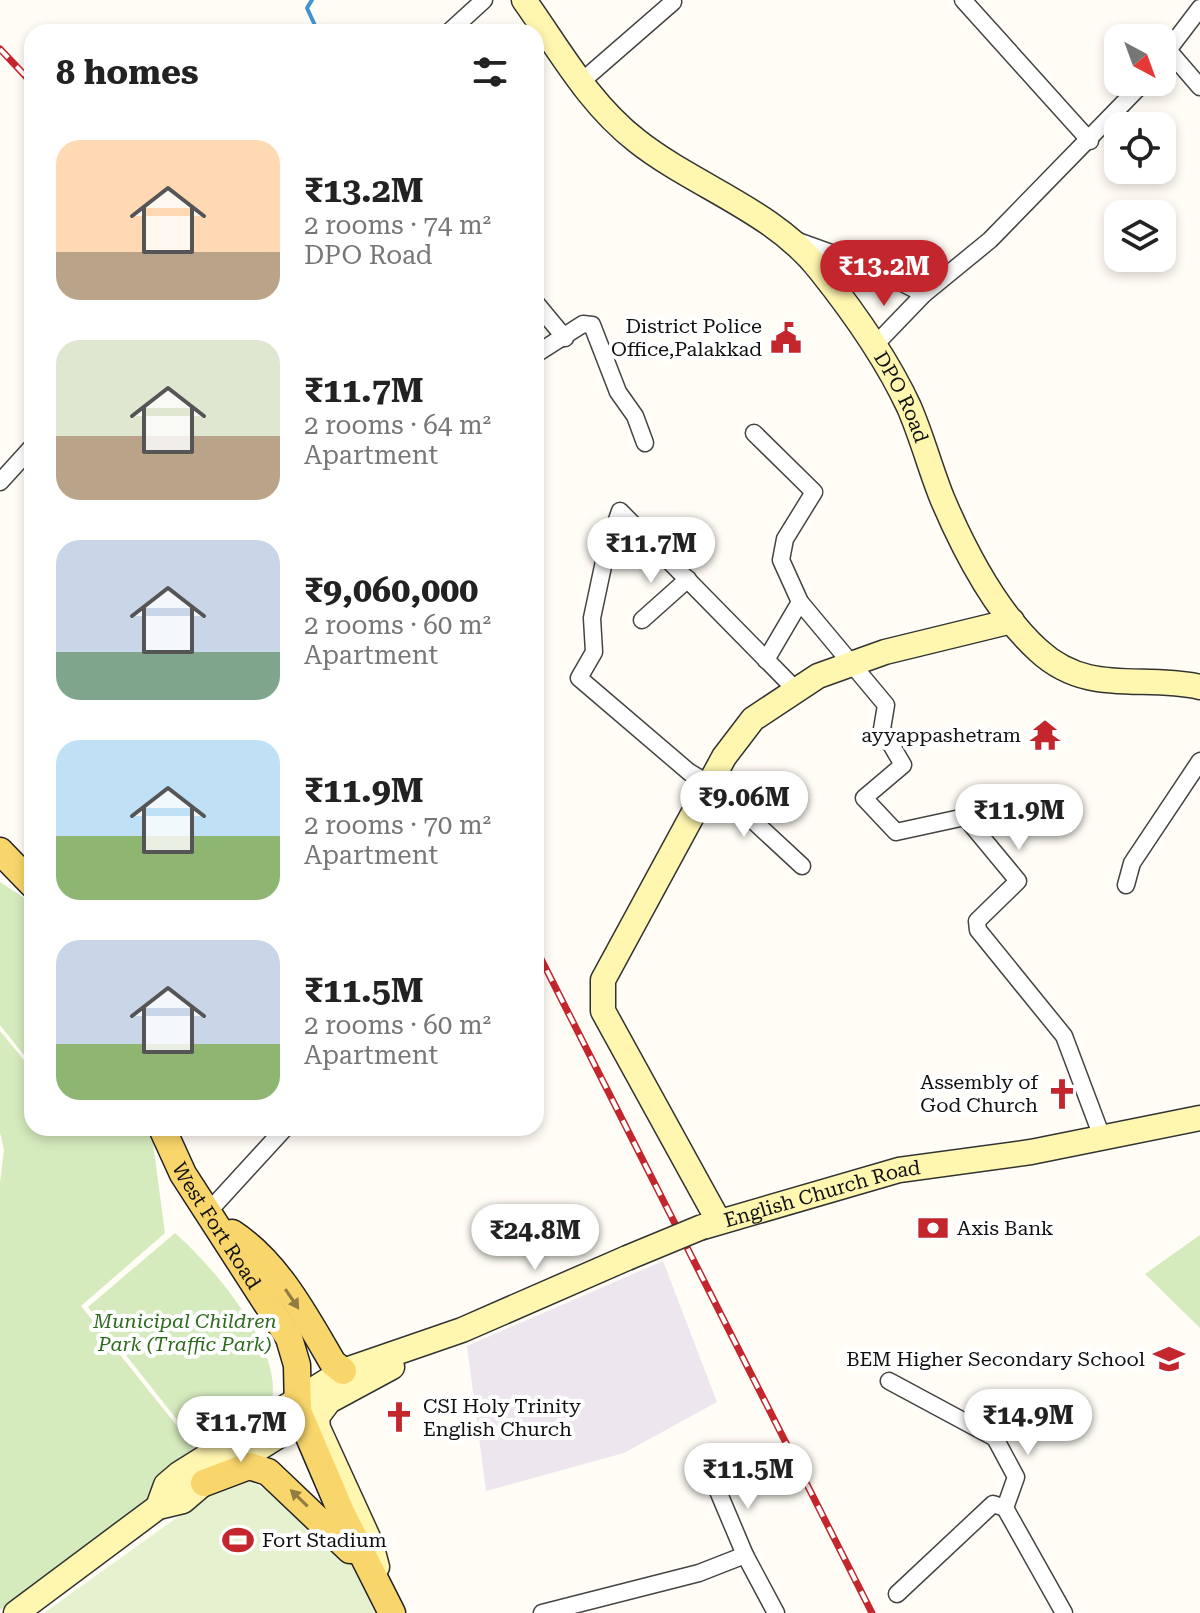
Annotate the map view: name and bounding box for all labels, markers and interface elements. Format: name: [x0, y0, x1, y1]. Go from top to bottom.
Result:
north arrow: [1104, 24, 1176, 96]
map controls: [1104, 24, 1176, 272]
icon: filters: [468, 50, 512, 94]
text: 8 homes: [56, 52, 199, 92]
button: locate: [1104, 112, 1176, 184]
text: ₹13.2M: [304, 170, 424, 210]
icon: home: [120, 172, 216, 268]
button: layers: [1104, 200, 1176, 272]
text: 2 rooms · 74 m²: [304, 210, 491, 240]
text: DPO Road: [304, 240, 433, 270]
pin: ₹13.2M: [819, 240, 949, 308]
text: ₹13.2M: [838, 251, 930, 281]
place label: District Police Office,Palakkad: [611, 314, 762, 361]
public building icon: District Police Office,Palakkad: [769, 321, 803, 355]
street label: DPO Road: [869, 347, 934, 446]
text: ₹11.7M: [304, 370, 424, 410]
icon: home: [120, 372, 216, 468]
text: 2 rooms · 64 m²: [304, 410, 491, 440]
text: Apartment: [304, 440, 438, 470]
pin: ₹11.7M: [586, 517, 716, 585]
text: ₹11.7M: [605, 528, 697, 558]
text: ₹9,060,000: [304, 570, 478, 610]
icon: home: [120, 572, 216, 668]
text: 2 rooms · 60 m²: [304, 610, 491, 640]
text: Apartment: [304, 640, 438, 670]
temple icon: ayyappashetram: [1028, 718, 1062, 752]
place label: ayyappashetram: [861, 723, 1021, 747]
text: ₹11.9M: [304, 770, 424, 810]
pin: ₹9.06M: [679, 771, 809, 839]
icon: home: [120, 772, 216, 868]
text: ₹9.06M: [698, 782, 790, 812]
pin: ₹11.9M: [954, 784, 1084, 852]
text: ₹11.9M: [973, 795, 1065, 825]
text: 2 rooms · 70 m²: [304, 810, 491, 840]
text: Apartment: [304, 840, 438, 870]
text: ₹11.5M: [304, 970, 424, 1010]
icon: home: [120, 972, 216, 1068]
text: 2 rooms · 60 m²: [304, 1010, 491, 1040]
text: Apartment: [304, 1040, 438, 1070]
place label: Assembly of God Church: [920, 1070, 1039, 1117]
church icon: Assembly of God Church: [1045, 1077, 1079, 1111]
street label: English Church Road: [721, 1155, 922, 1232]
street label: West Fort Road: [167, 1158, 266, 1294]
pin: ₹24.8M: [470, 1204, 600, 1272]
bank icon: Axis Bank: [916, 1211, 950, 1245]
text: ₹24.8M: [489, 1215, 581, 1245]
place label: Axis Bank: [957, 1216, 1054, 1240]
one-way arrow: [285, 1289, 300, 1310]
park label: Municipal Children Park (Traffic Park): [92, 1309, 277, 1356]
school or university icon: BEM Higher Secondary School: [1152, 1342, 1186, 1376]
place label: BEM Higher Secondary School: [846, 1347, 1145, 1371]
pin: ₹14.9M: [963, 1389, 1093, 1457]
place label: CSI Holy Trinity English Church: [423, 1394, 581, 1441]
pin: ₹11.7M: [176, 1396, 306, 1464]
church icon: CSI Holy Trinity English Church: [382, 1400, 416, 1434]
text: ₹14.9M: [982, 1400, 1074, 1430]
text: ₹11.7M: [195, 1407, 287, 1437]
pin: ₹11.5M: [683, 1443, 813, 1511]
text: ₹11.5M: [702, 1454, 794, 1484]
one-way arrow: [289, 1489, 308, 1507]
sports icon: Fort Stadium: [221, 1523, 255, 1557]
place label: Fort Stadium: [262, 1528, 387, 1552]

